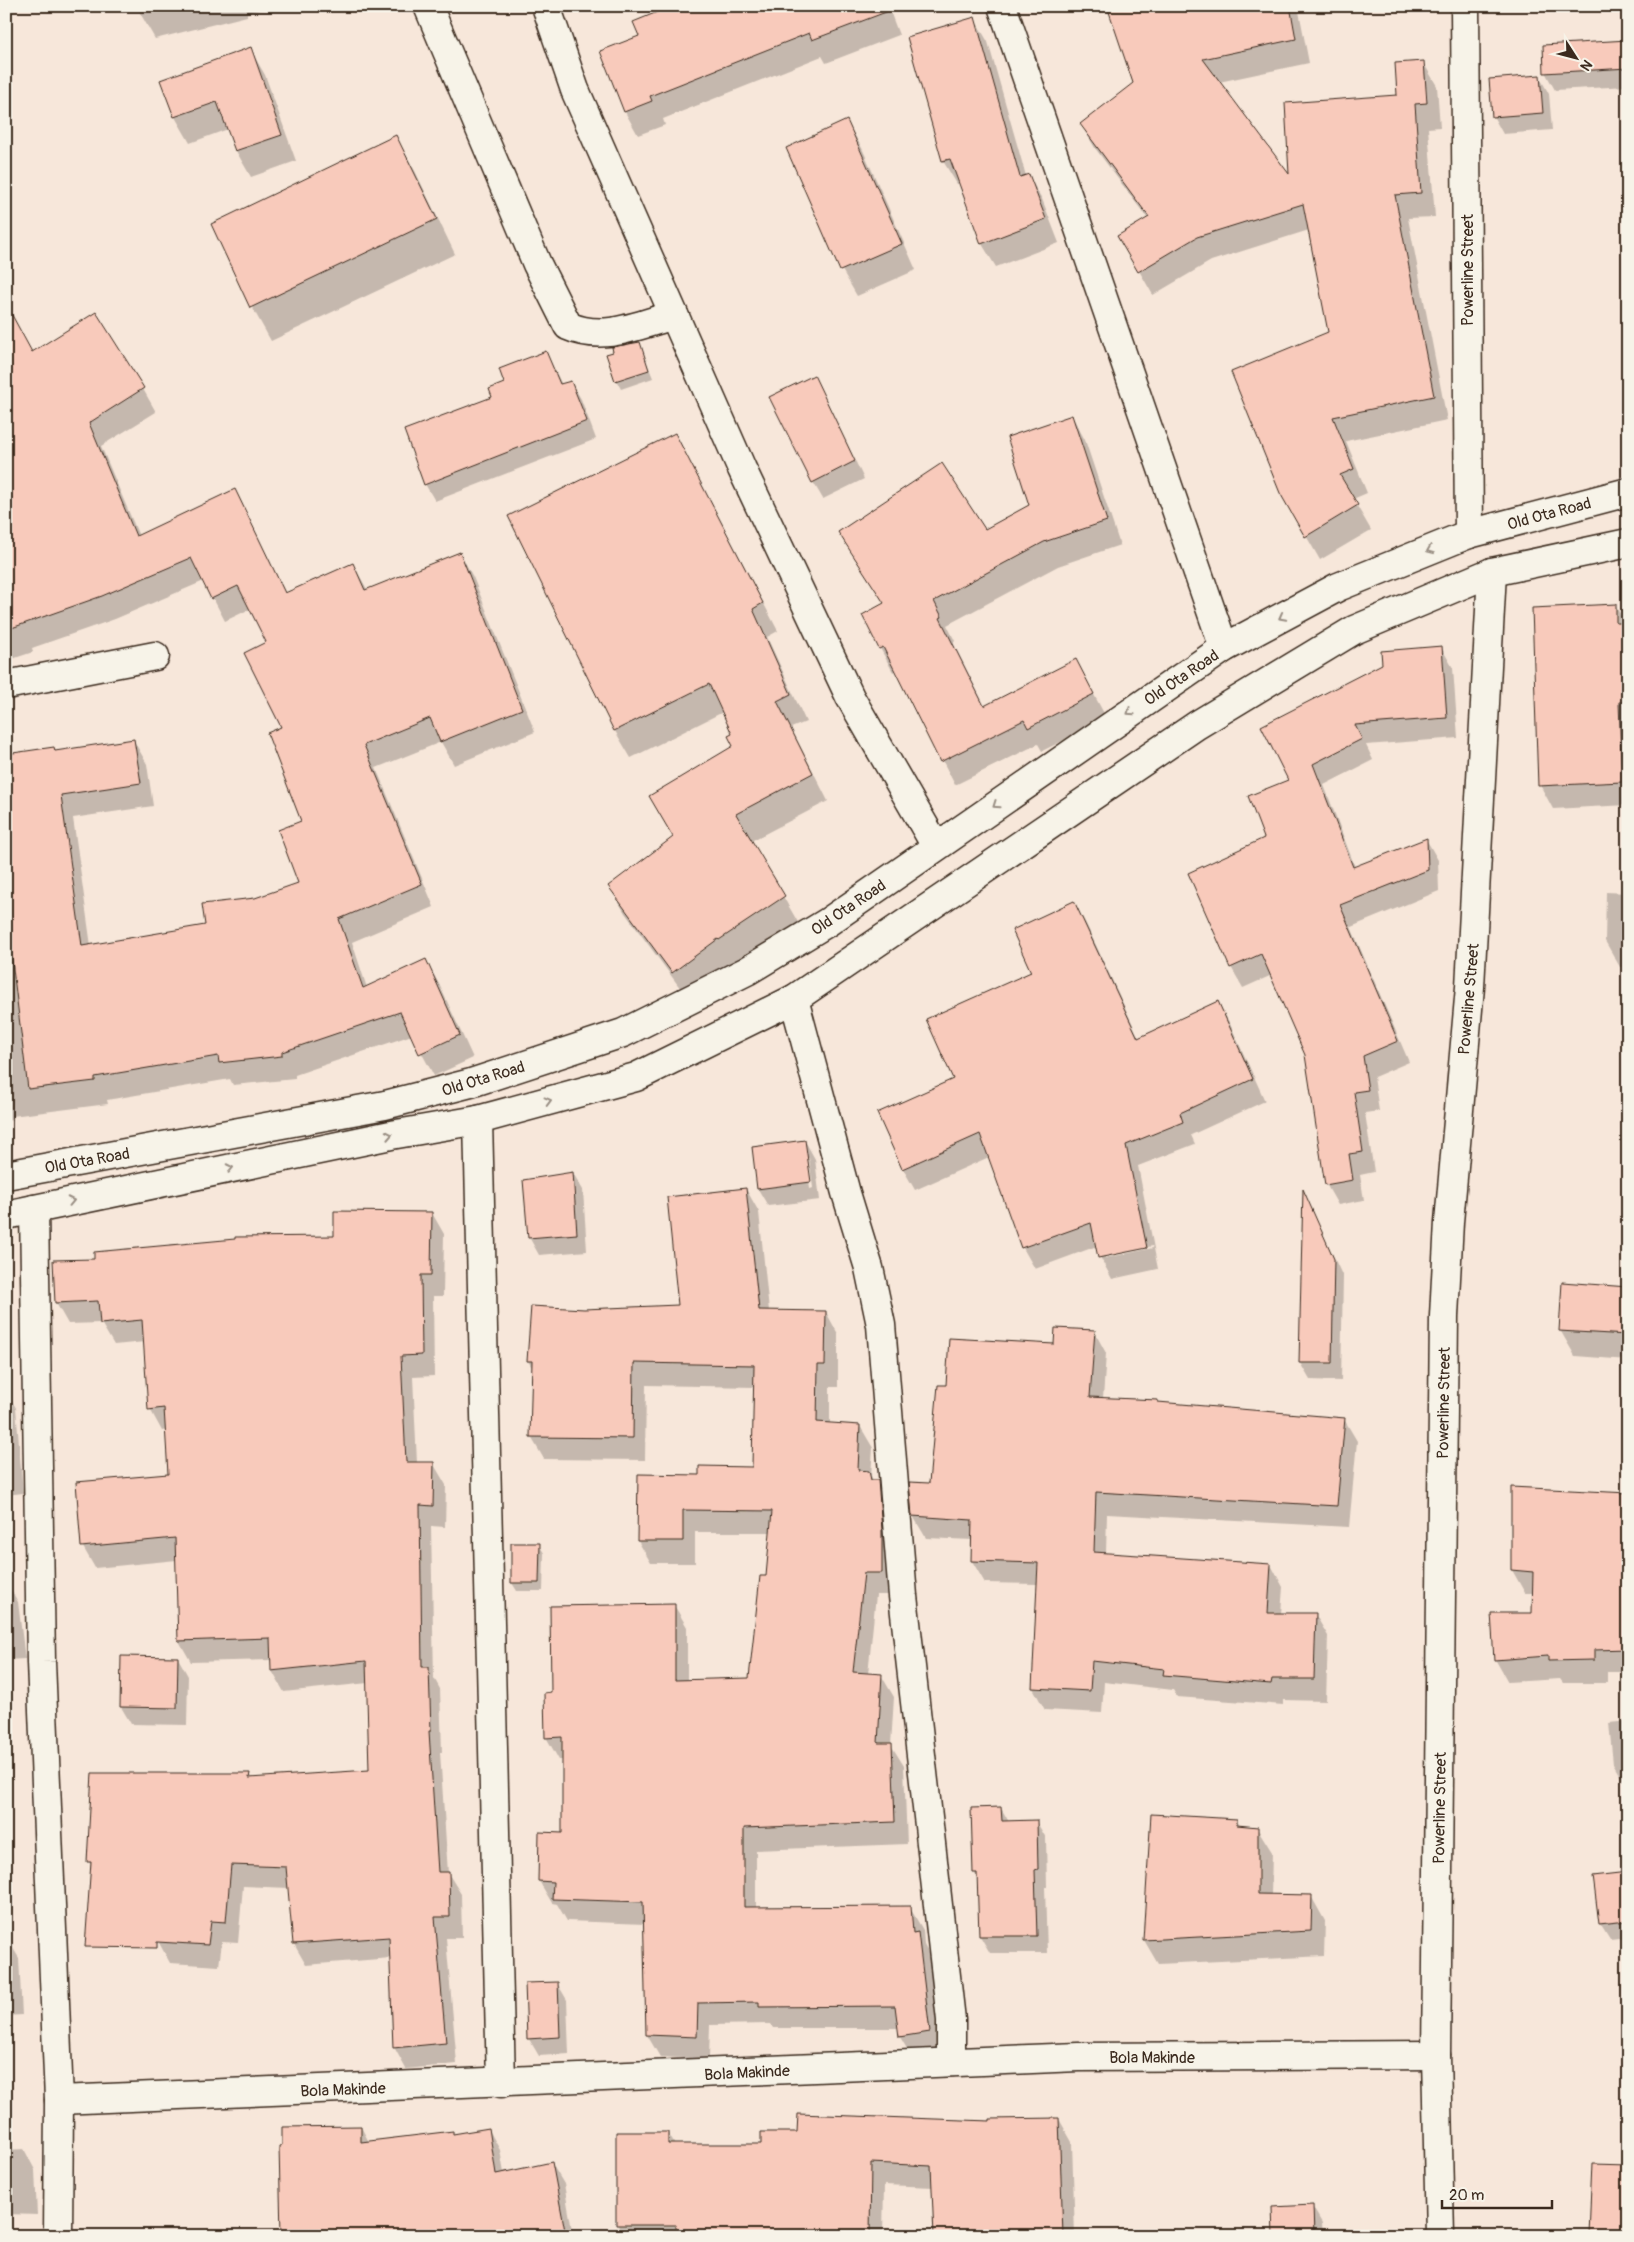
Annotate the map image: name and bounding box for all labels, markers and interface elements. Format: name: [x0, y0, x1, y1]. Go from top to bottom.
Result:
north arrow: [1552, 32, 1602, 82]
text: N: [1576, 57, 1596, 74]
street label: Powerline Street: [1458, 213, 1478, 326]
street label: Old Ota Road: [1505, 493, 1593, 535]
one-way arrow: [1426, 543, 1435, 554]
one-way arrow: [1279, 611, 1288, 621]
street label: Old Ota Road: [1140, 646, 1223, 710]
one-way arrow: [1126, 706, 1136, 715]
one-way arrow: [992, 799, 1002, 808]
street label: Old Ota Road: [807, 876, 890, 940]
street label: Powerline Street: [1454, 942, 1484, 1056]
street label: Old Ota Road: [439, 1057, 527, 1101]
one-way arrow: [543, 1097, 552, 1107]
one-way arrow: [385, 1131, 394, 1141]
street label: Old Ota Road: [43, 1144, 131, 1178]
one-way arrow: [226, 1164, 235, 1174]
one-way arrow: [67, 1197, 76, 1207]
street label: Powerline Street: [1433, 1346, 1455, 1459]
street label: Powerline Street: [1429, 1751, 1451, 1864]
street label: Bola Makinde: [1109, 2048, 1195, 2068]
street label: Bola Makinde: [704, 2061, 790, 2085]
street label: Bola Makinde: [300, 2079, 386, 2101]
scale bar: [1442, 2177, 1552, 2209]
text: 20 m: [1449, 2186, 1484, 2205]

